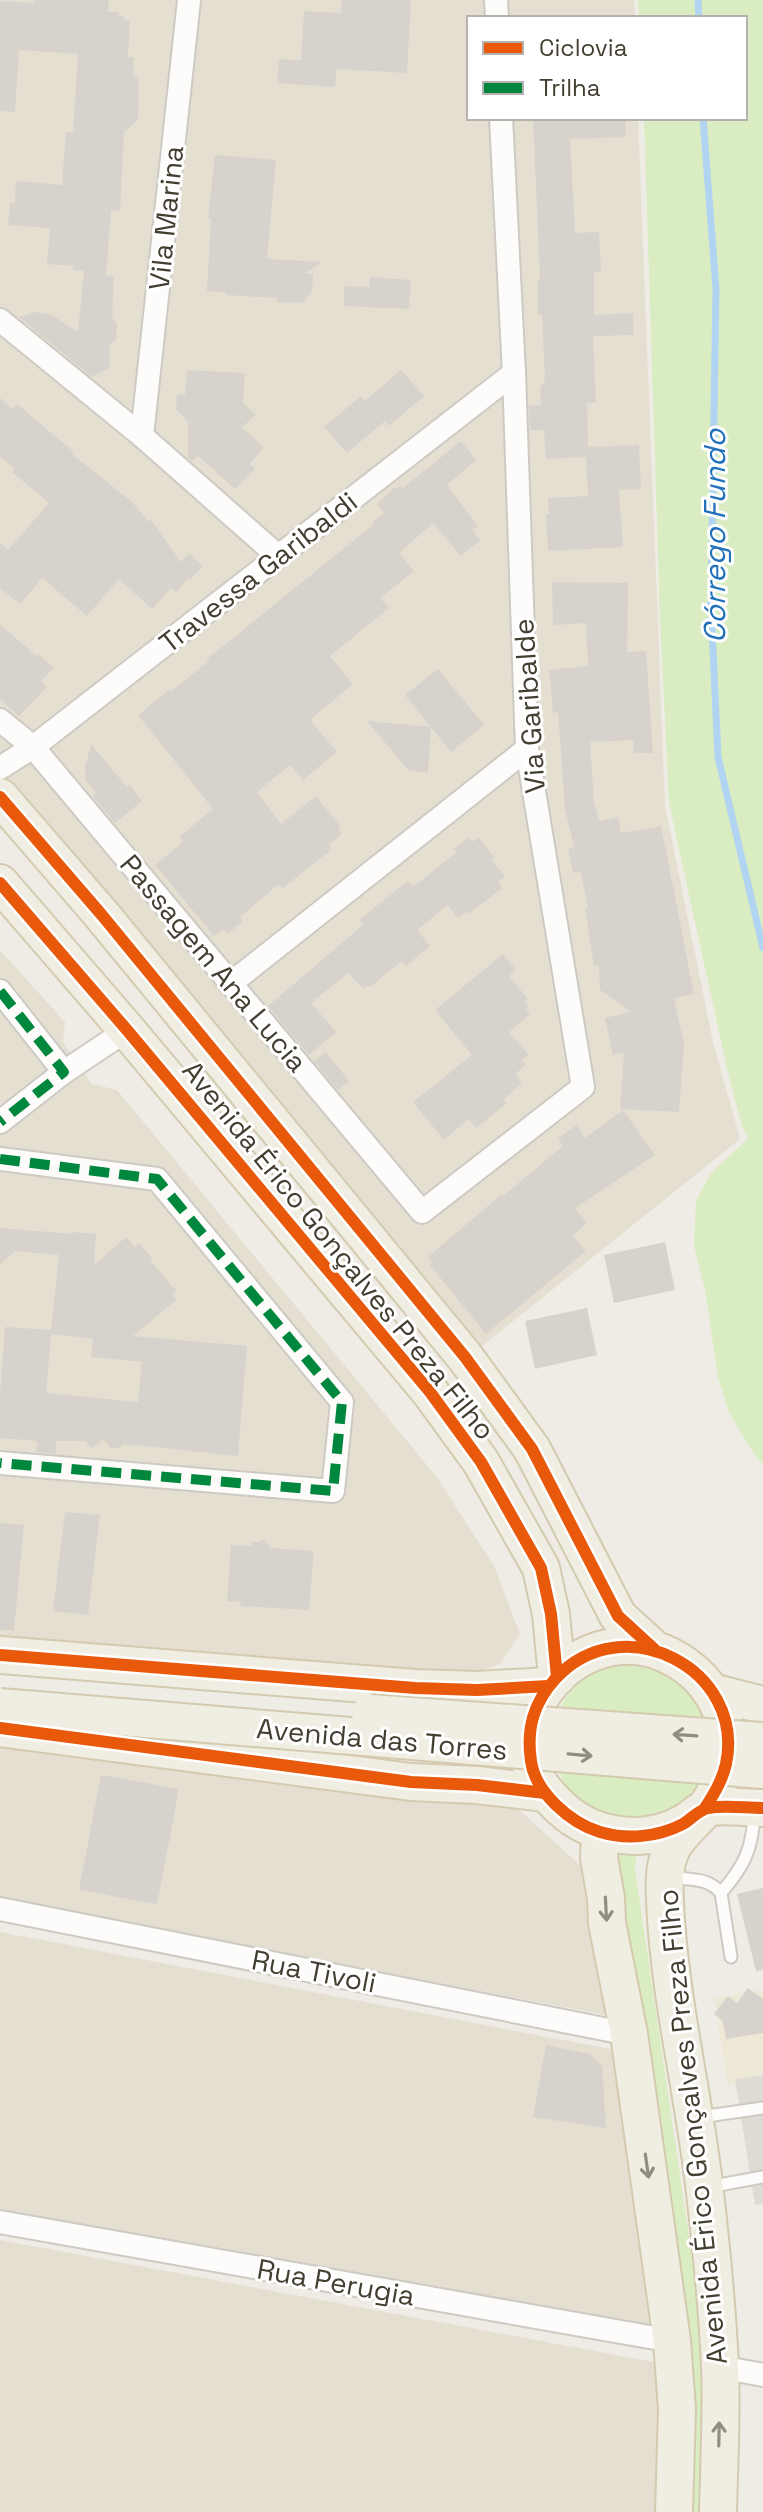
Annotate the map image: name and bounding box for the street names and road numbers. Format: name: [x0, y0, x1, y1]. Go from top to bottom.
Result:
street label: Vila Marina: [141, 144, 191, 292]
street label: Travessa Garibaldi: [152, 483, 364, 661]
street label: Via Garibalde: [505, 617, 553, 795]
street label: Passagem Ana Lucia: [112, 847, 316, 1079]
street label: Avenida Érico Gonçalves Preza Filho: [175, 1053, 503, 1447]
street label: Avenida das Torres: [255, 1710, 509, 1768]
street label: Avenida Érico Gonçalves Preza Filho: [649, 1888, 735, 2366]
street label: Rua Tivoli: [249, 1941, 379, 2001]
street label: Rua Perugia: [254, 2250, 418, 2314]

